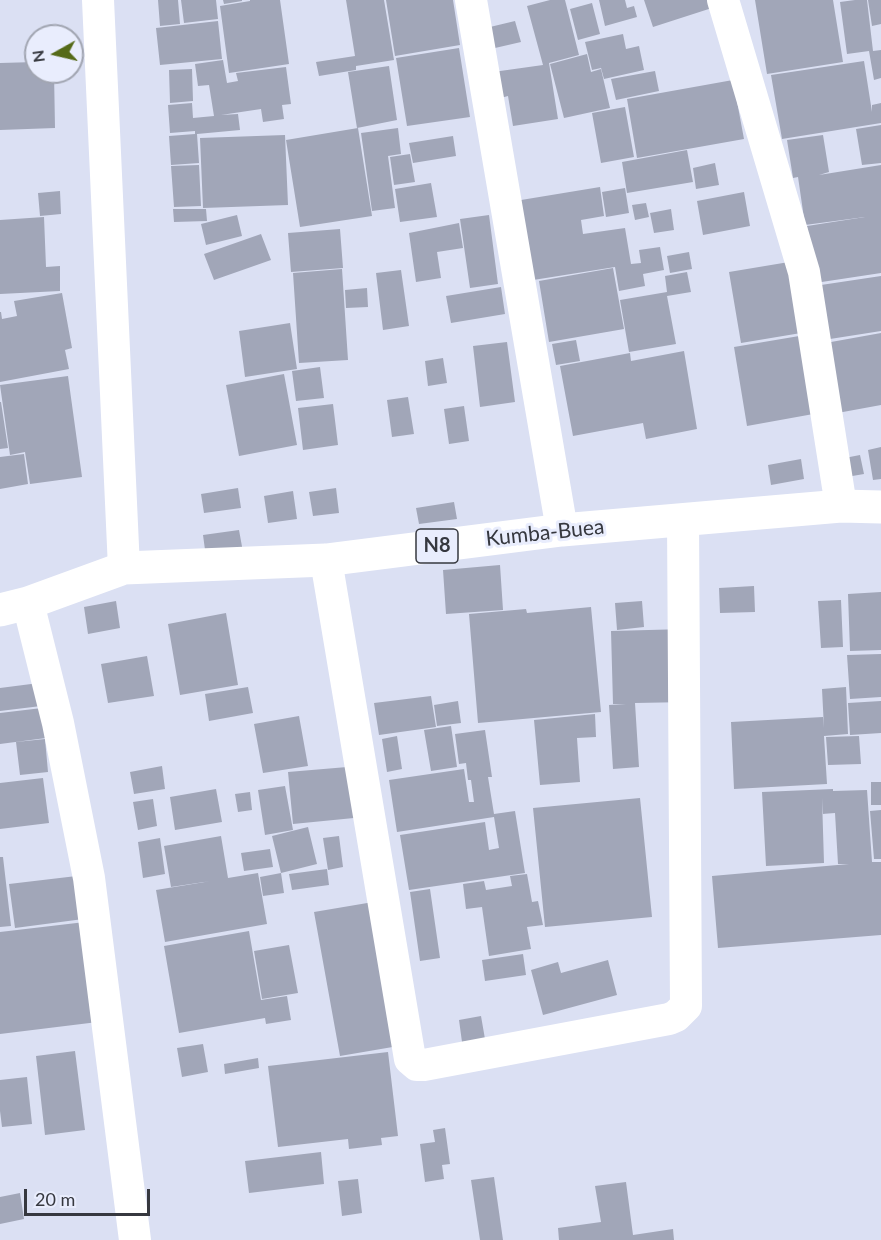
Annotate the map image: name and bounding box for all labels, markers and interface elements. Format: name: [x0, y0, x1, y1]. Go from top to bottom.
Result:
north arrow: [24, 24, 84, 84]
text: N: [27, 49, 48, 64]
street label: Kumba-Buea: [485, 514, 605, 552]
road number: N8: [416, 529, 458, 563]
scale bar: [27, 1177, 153, 1215]
text: 20 m: [35, 1188, 75, 1210]

